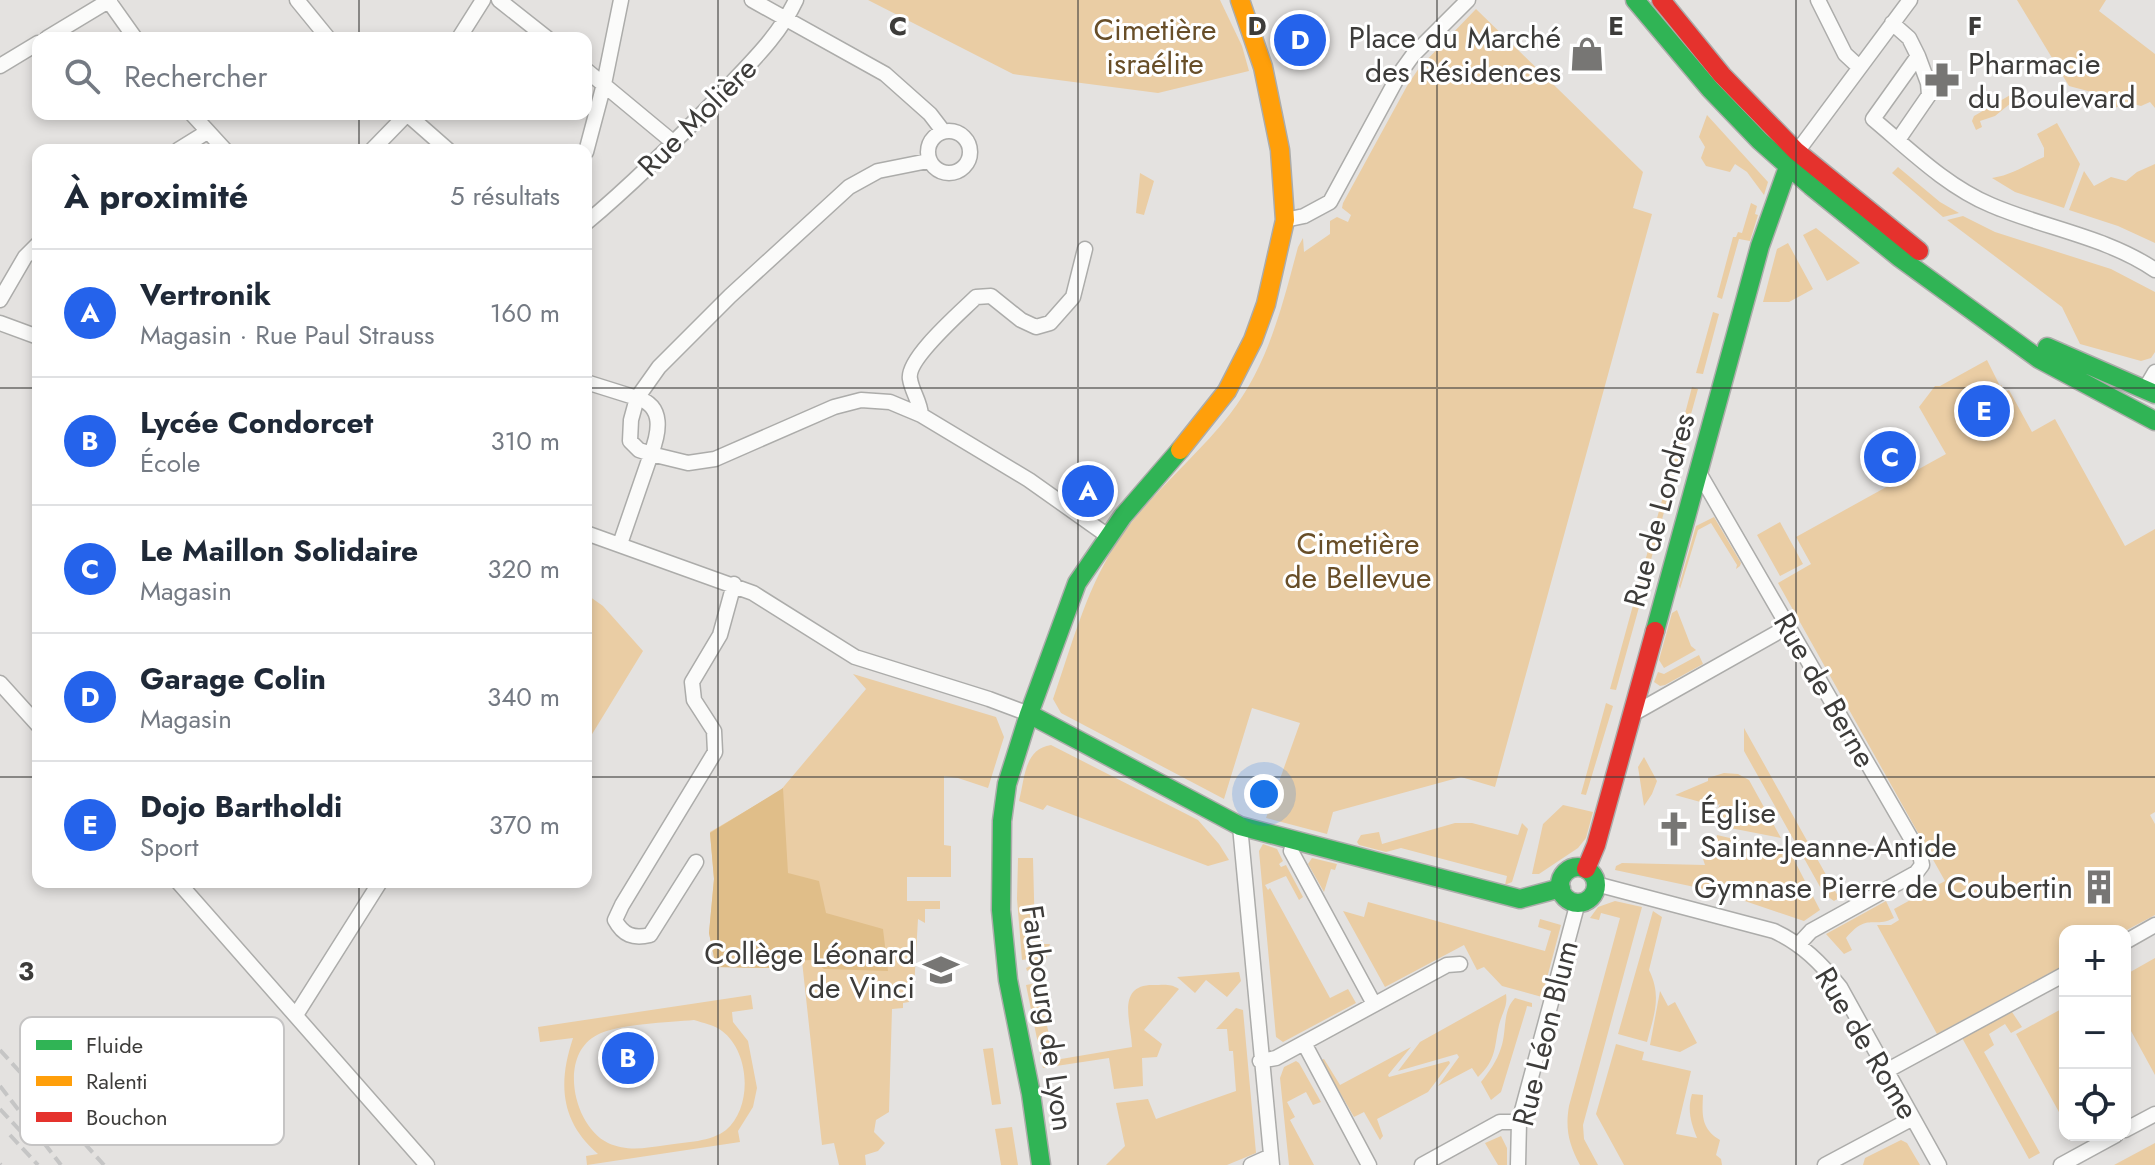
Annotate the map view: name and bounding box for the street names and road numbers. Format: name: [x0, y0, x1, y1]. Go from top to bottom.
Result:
street label: Rue Molière: [628, 48, 766, 186]
street label: Rue de Londres: [1613, 408, 1705, 612]
street label: Rue de Berne: [1763, 605, 1887, 775]
street label: Faubourg de Lyon: [1011, 902, 1085, 1134]
street label: Rue Léon Blum: [1501, 936, 1589, 1130]
street label: Rue de Rome: [1805, 959, 1929, 1127]

